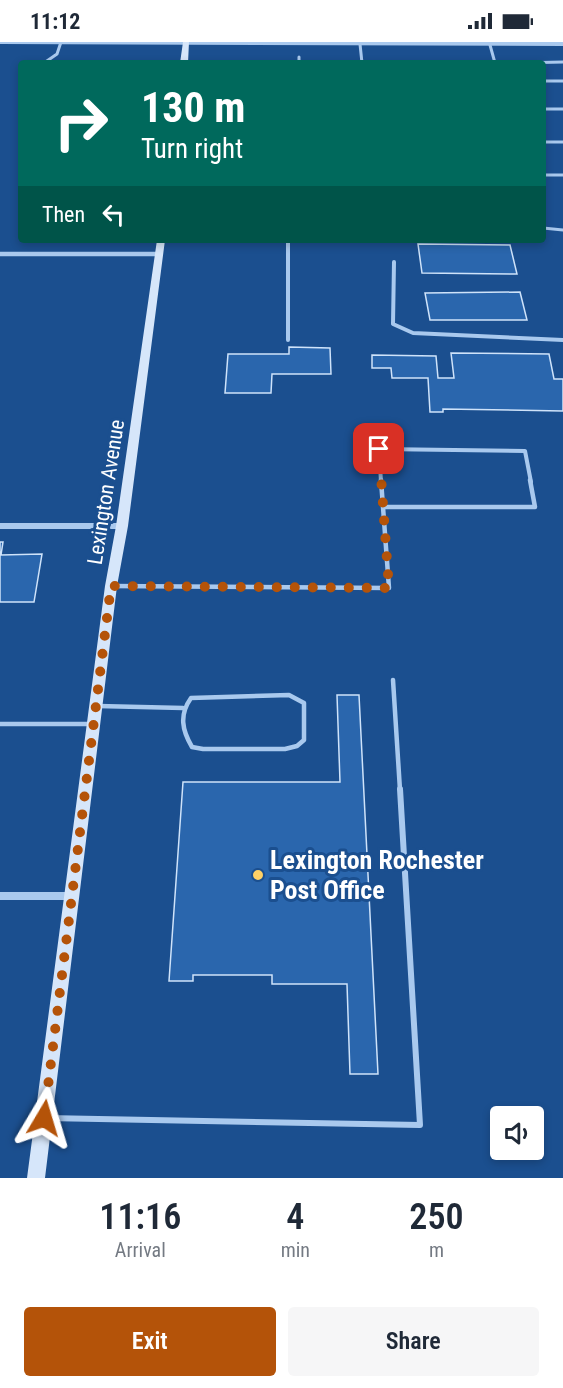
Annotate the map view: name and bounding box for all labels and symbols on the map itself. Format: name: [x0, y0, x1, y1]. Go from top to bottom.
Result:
street label: Lexington Avenue: [83, 418, 129, 566]
pin: [353, 423, 404, 474]
place label: Lexington Rochester Post Office: [270, 845, 484, 905]
marker: Lexington Rochester Post Office: [251, 868, 265, 882]
position arrow: [12, 1086, 76, 1150]

